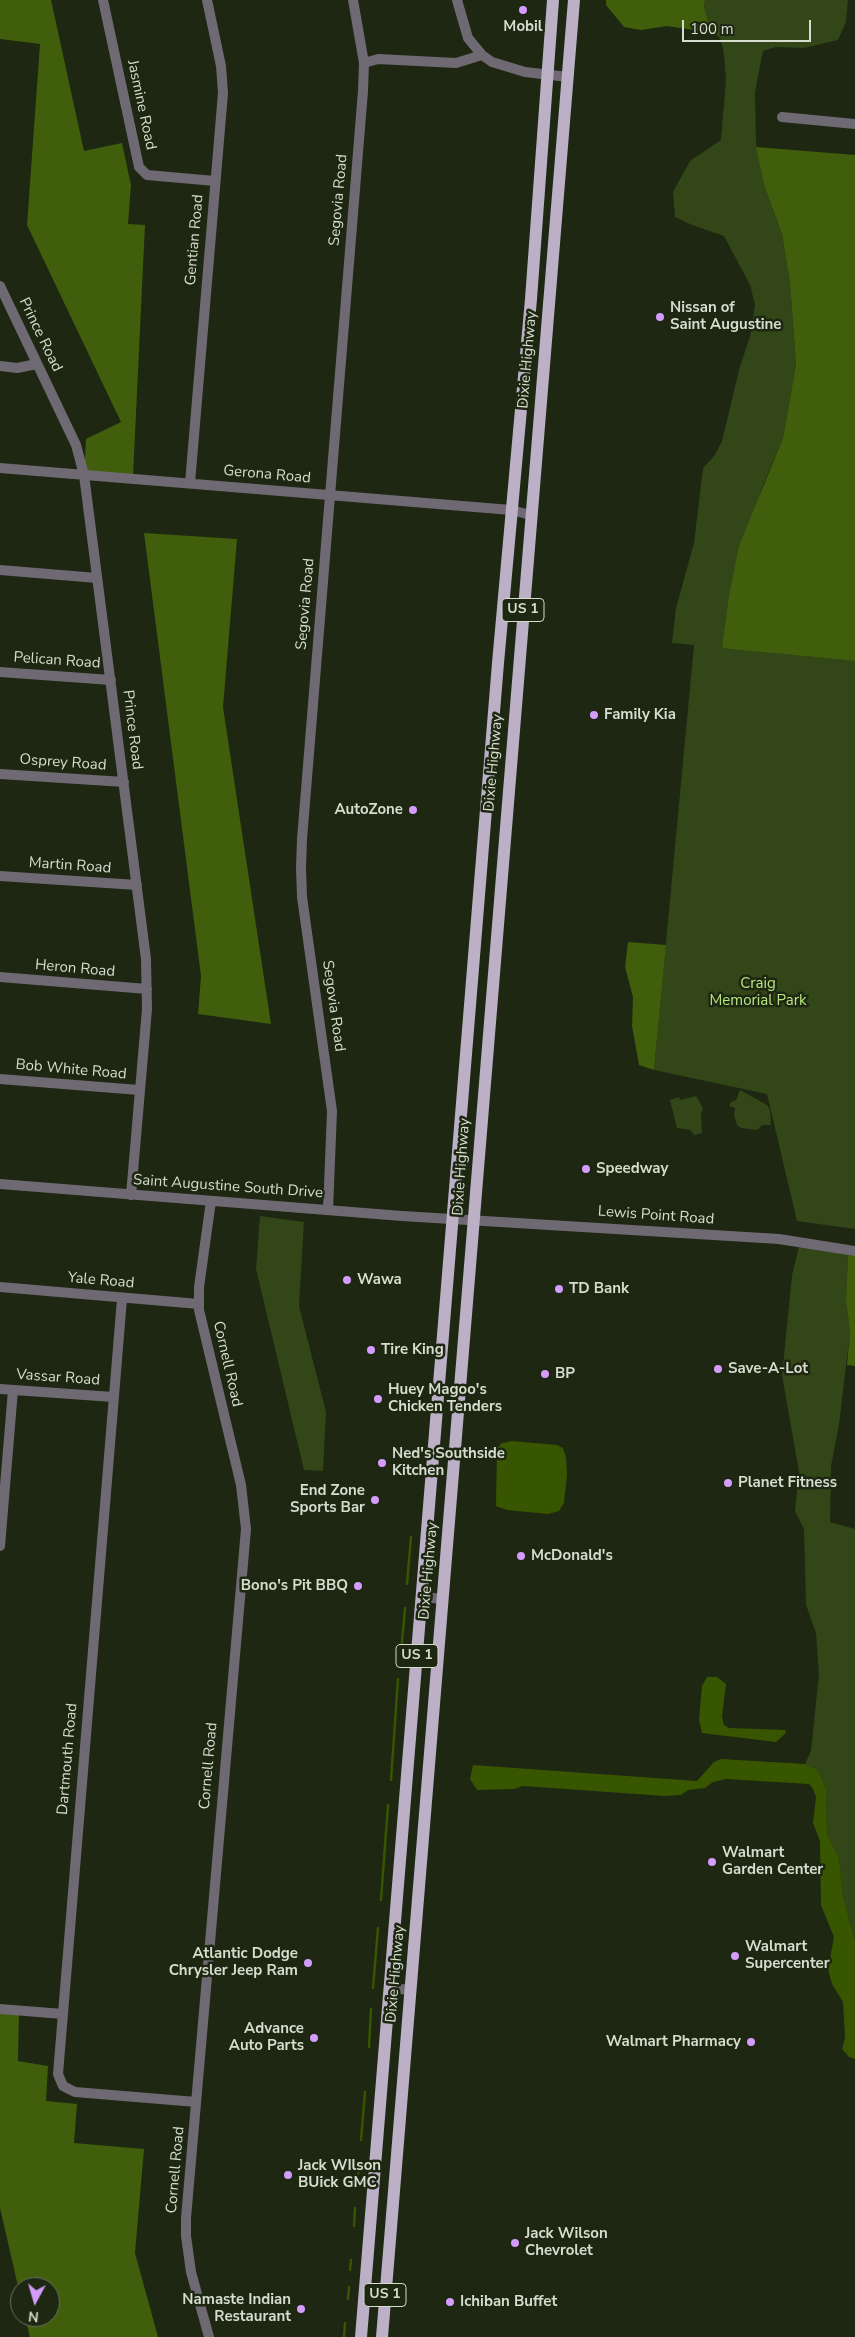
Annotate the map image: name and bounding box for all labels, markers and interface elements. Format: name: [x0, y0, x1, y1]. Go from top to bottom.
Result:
marker: Mobil: [517, 4, 529, 16]
scale bar: [685, 10, 814, 42]
place label: Mobil: [503, 18, 543, 36]
text: 100 m: [690, 19, 734, 39]
street label: Jasmine Road: [123, 58, 159, 152]
street label: Segovia Road: [326, 153, 352, 247]
street label: Gentian Road: [182, 194, 208, 286]
street label: Prince Road: [14, 295, 66, 375]
place label: Nissan of Saint Augustine: [670, 299, 781, 334]
street label: Dixie Highway: [515, 310, 541, 410]
marker: Nissan of Saint Augustine: [654, 311, 666, 323]
street label: Gerona Road: [223, 462, 311, 488]
street label: Segovia Road: [293, 557, 319, 651]
road number: US 1: [502, 598, 544, 622]
street label: Pelican Road: [13, 649, 101, 673]
street label: Prince Road: [118, 689, 146, 771]
place label: Family Kia: [604, 706, 676, 724]
marker: Family Kia: [588, 709, 600, 721]
street label: Dixie Highway: [481, 713, 507, 813]
street label: Osprey Road: [19, 751, 107, 775]
place label: AutoZone: [334, 801, 403, 819]
marker: AutoZone: [407, 804, 419, 816]
street label: Martin Road: [28, 854, 112, 878]
street label: Heron Road: [34, 957, 116, 981]
street label: Segovia Road: [318, 959, 348, 1053]
park label: Craig Memorial Park: [709, 975, 807, 1010]
street label: Bob White Road: [15, 1056, 127, 1084]
street label: Dixie Highway: [450, 1118, 474, 1216]
place label: Speedway: [596, 1160, 668, 1178]
marker: Speedway: [580, 1163, 592, 1175]
street label: Saint Augustine South Drive: [132, 1171, 324, 1203]
street label: Lewis Point Road: [597, 1203, 715, 1229]
street label: Yale Road: [67, 1269, 135, 1293]
place label: Wawa: [357, 1271, 402, 1289]
marker: Wawa: [341, 1274, 353, 1286]
place label: TD Bank: [569, 1280, 629, 1298]
marker: TD Bank: [553, 1283, 565, 1295]
street label: Cornell Road: [208, 1319, 246, 1409]
place label: Tire King: [381, 1341, 444, 1359]
marker: Tire King: [365, 1344, 377, 1356]
place label: Save-A-Lot: [728, 1360, 808, 1378]
marker: Save-A-Lot: [712, 1363, 724, 1375]
place label: BP: [555, 1365, 575, 1383]
street label: Vassar Road: [16, 1366, 100, 1390]
marker: BP: [539, 1368, 551, 1380]
place label: Huey Magoo's Chicken Tenders: [388, 1381, 502, 1416]
marker: Huey Magoo's Chicken Tenders: [372, 1393, 384, 1405]
place label: Ned's Southside Kitchen: [392, 1445, 505, 1480]
marker: Ned's Southside Kitchen: [376, 1457, 388, 1469]
place label: Planet Fitness: [738, 1474, 837, 1492]
marker: Planet Fitness: [722, 1477, 734, 1489]
place label: End Zone Sports Bar: [290, 1482, 365, 1517]
marker: End Zone Sports Bar: [369, 1494, 381, 1506]
street label: Dixie Highway: [416, 1521, 442, 1621]
place label: McDonald's: [531, 1547, 613, 1565]
marker: McDonald's: [515, 1550, 527, 1562]
place label: Bono's Pit BBQ: [241, 1577, 348, 1595]
marker: Bono's Pit BBQ: [352, 1580, 364, 1592]
road number: US 1: [396, 1644, 438, 1668]
street label: Dartmouth Road: [54, 1702, 82, 1816]
street label: Cornell Road: [196, 1722, 222, 1810]
place label: Walmart Garden Center: [722, 1844, 823, 1879]
marker: Walmart Garden Center: [706, 1856, 718, 1868]
street label: Dixie Highway: [383, 1924, 409, 2024]
place label: Walmart Supercenter: [745, 1938, 830, 1973]
place label: Atlantic Dodge Chrysler Jeep Ram: [169, 1945, 298, 1980]
marker: Walmart Supercenter: [729, 1950, 741, 1962]
marker: Atlantic Dodge Chrysler Jeep Ram: [302, 1957, 314, 1969]
place label: Advance Auto Parts: [229, 2020, 304, 2055]
marker: Advance Auto Parts: [308, 2032, 320, 2044]
place label: Walmart Pharmacy: [606, 2033, 741, 2051]
marker: Walmart Pharmacy: [745, 2036, 757, 2048]
street label: Cornell Road: [163, 2126, 189, 2214]
place label: Jack WIlson BUick GMC: [298, 2157, 381, 2192]
marker: Jack WIlson BUick GMC: [282, 2169, 294, 2181]
place label: Jack Wilson Chevrolet: [525, 2225, 608, 2260]
marker: Jack Wilson Chevrolet: [509, 2237, 521, 2249]
north arrow: [10, 2277, 60, 2327]
road number: US 1: [364, 2284, 406, 2306]
place label: Namaste Indian Restaurant: [182, 2291, 291, 2326]
place label: Ichiban Buffet: [460, 2293, 557, 2311]
marker: Ichiban Buffet: [444, 2296, 456, 2308]
marker: Namaste Indian Restaurant: [295, 2303, 307, 2315]
text: N: [27, 2306, 40, 2326]

